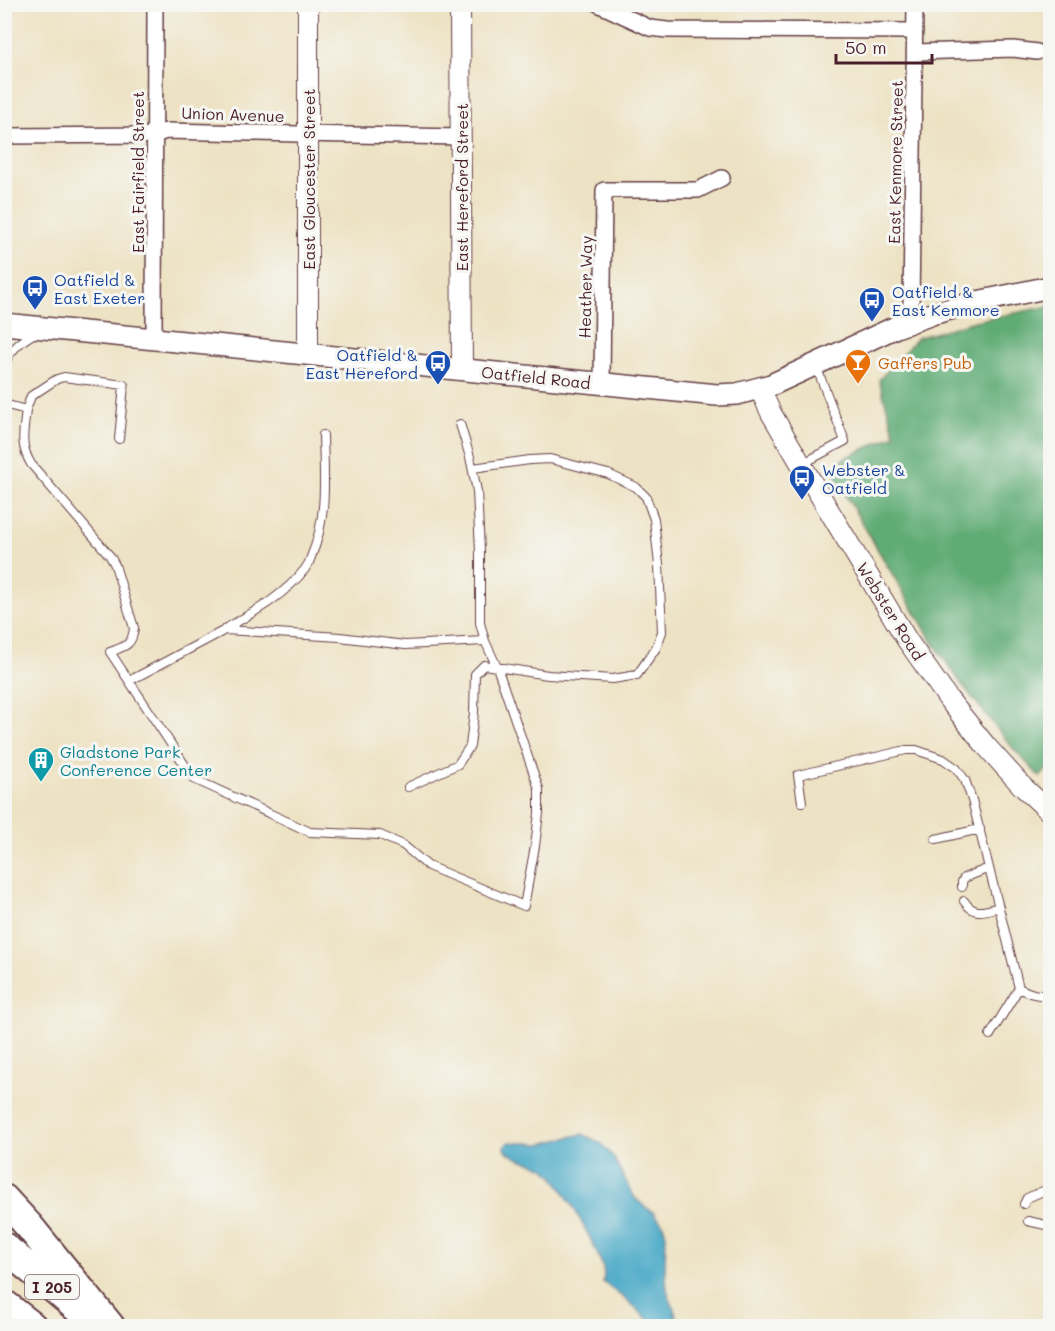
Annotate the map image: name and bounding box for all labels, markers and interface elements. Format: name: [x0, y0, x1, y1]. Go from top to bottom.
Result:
scale bar: [836, 27, 932, 65]
text: 50 m: [845, 35, 887, 59]
street label: East Kenmore Street: [883, 80, 907, 244]
street label: East Gloucester Street: [298, 88, 319, 270]
street label: East Fairfield Street: [127, 91, 148, 253]
street label: Union Avenue: [181, 102, 285, 126]
street label: East Hereford Street: [451, 103, 472, 271]
street label: Heather Way: [574, 235, 596, 339]
place label: Oatfield & East Exeter: [54, 269, 145, 308]
bus stop icon: Oatfield & East Exeter: [20, 273, 50, 311]
place label: Oatfield & East Kenmore: [892, 281, 1000, 320]
bus stop icon: Oatfield & East Kenmore: [857, 285, 887, 323]
place label: Oatfield & East Hereford: [306, 344, 418, 383]
bar icon: Gaffers Pub: [843, 347, 873, 385]
bus stop icon: Oatfield & East Hereford: [423, 348, 453, 386]
place label: Gaffers Pub: [878, 352, 972, 373]
street label: Oatfield Road: [480, 361, 592, 393]
place label: Webster & Oatfield: [822, 459, 906, 498]
bus stop icon: Webster & Oatfield: [787, 463, 817, 501]
street label: Webster Road: [852, 558, 930, 664]
place label: Gladstone Park Conference Center: [60, 741, 212, 780]
building icon: Gladstone Park Conference Center: [26, 745, 56, 783]
road number: I 205: [25, 1275, 79, 1299]

